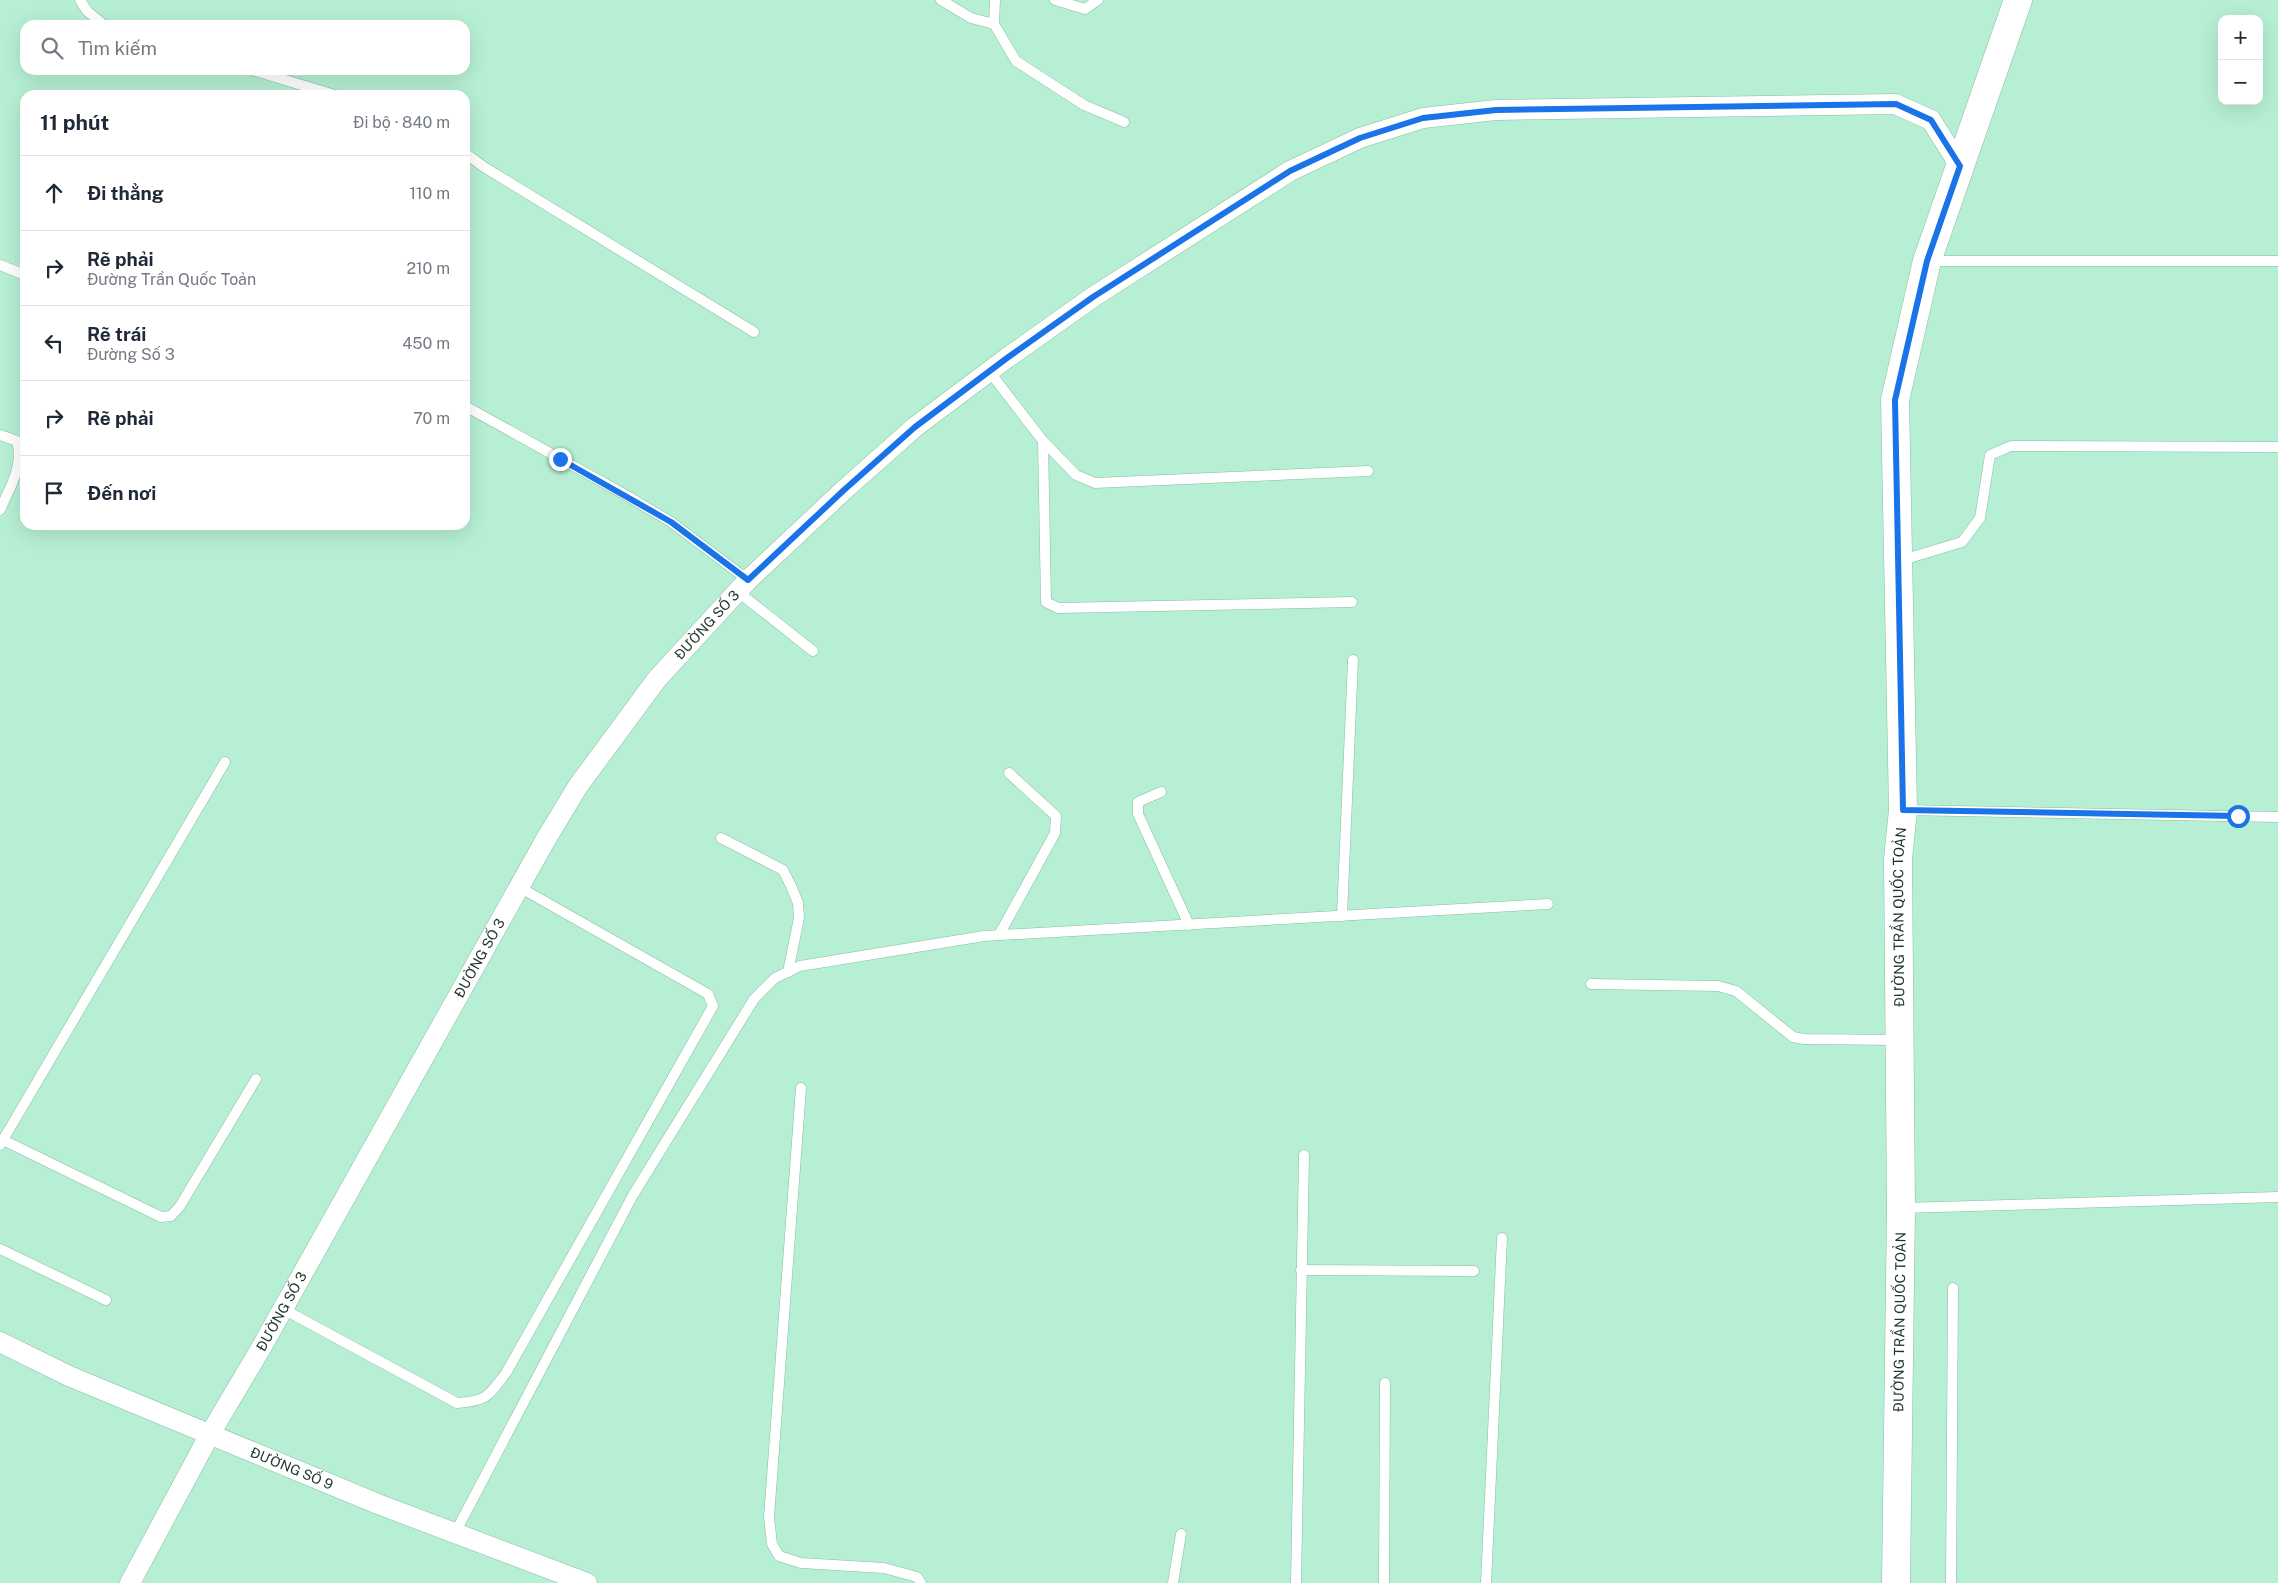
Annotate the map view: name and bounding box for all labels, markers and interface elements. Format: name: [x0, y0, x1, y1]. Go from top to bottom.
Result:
map controls: [2218, 15, 2263, 105]
button: +: [2218, 15, 2263, 60]
search box: [20, 20, 470, 75]
icon: search: [38, 34, 66, 62]
text: Tìm kiếm: [78, 37, 157, 59]
button: −: [2218, 60, 2263, 105]
text: 11 phút: [40, 110, 109, 135]
text: Đi bộ · 840 m: [353, 113, 450, 132]
icon: ahead: [40, 179, 68, 207]
text: Đi thẳng: [87, 182, 164, 204]
text: 110 m: [409, 184, 450, 203]
text: Rẽ phải: [87, 248, 154, 270]
icon: right: [40, 254, 68, 282]
text: 210 m: [406, 259, 450, 278]
text: Đường Trần Quốc Toản: [87, 270, 256, 289]
text: Rẽ trái: [87, 323, 146, 345]
icon: left: [40, 329, 68, 357]
text: 450 m: [402, 334, 450, 353]
text: Đường Số 3: [87, 345, 175, 364]
icon: right: [40, 404, 68, 432]
text: Rẽ phải: [87, 407, 154, 429]
text: 70 m: [413, 409, 450, 428]
route end: [549, 448, 572, 471]
icon: arrive: [40, 479, 68, 507]
text: Đến nơi: [87, 482, 156, 504]
street label: ĐƯỜNG SỐ 3: [671, 587, 743, 663]
route start: [2227, 805, 2250, 828]
street label: ĐƯỜNG TRẦN QUỐC TOẢN: [1887, 826, 1909, 1007]
street label: ĐƯỜNG SỐ 3: [451, 916, 508, 1000]
street label: ĐƯỜNG TRẦN QUỐC TOẢN: [1888, 1232, 1909, 1412]
street label: ĐƯỜNG SỐ 3: [253, 1269, 310, 1354]
street label: ĐƯỜNG SỐ 9: [248, 1444, 336, 1493]

